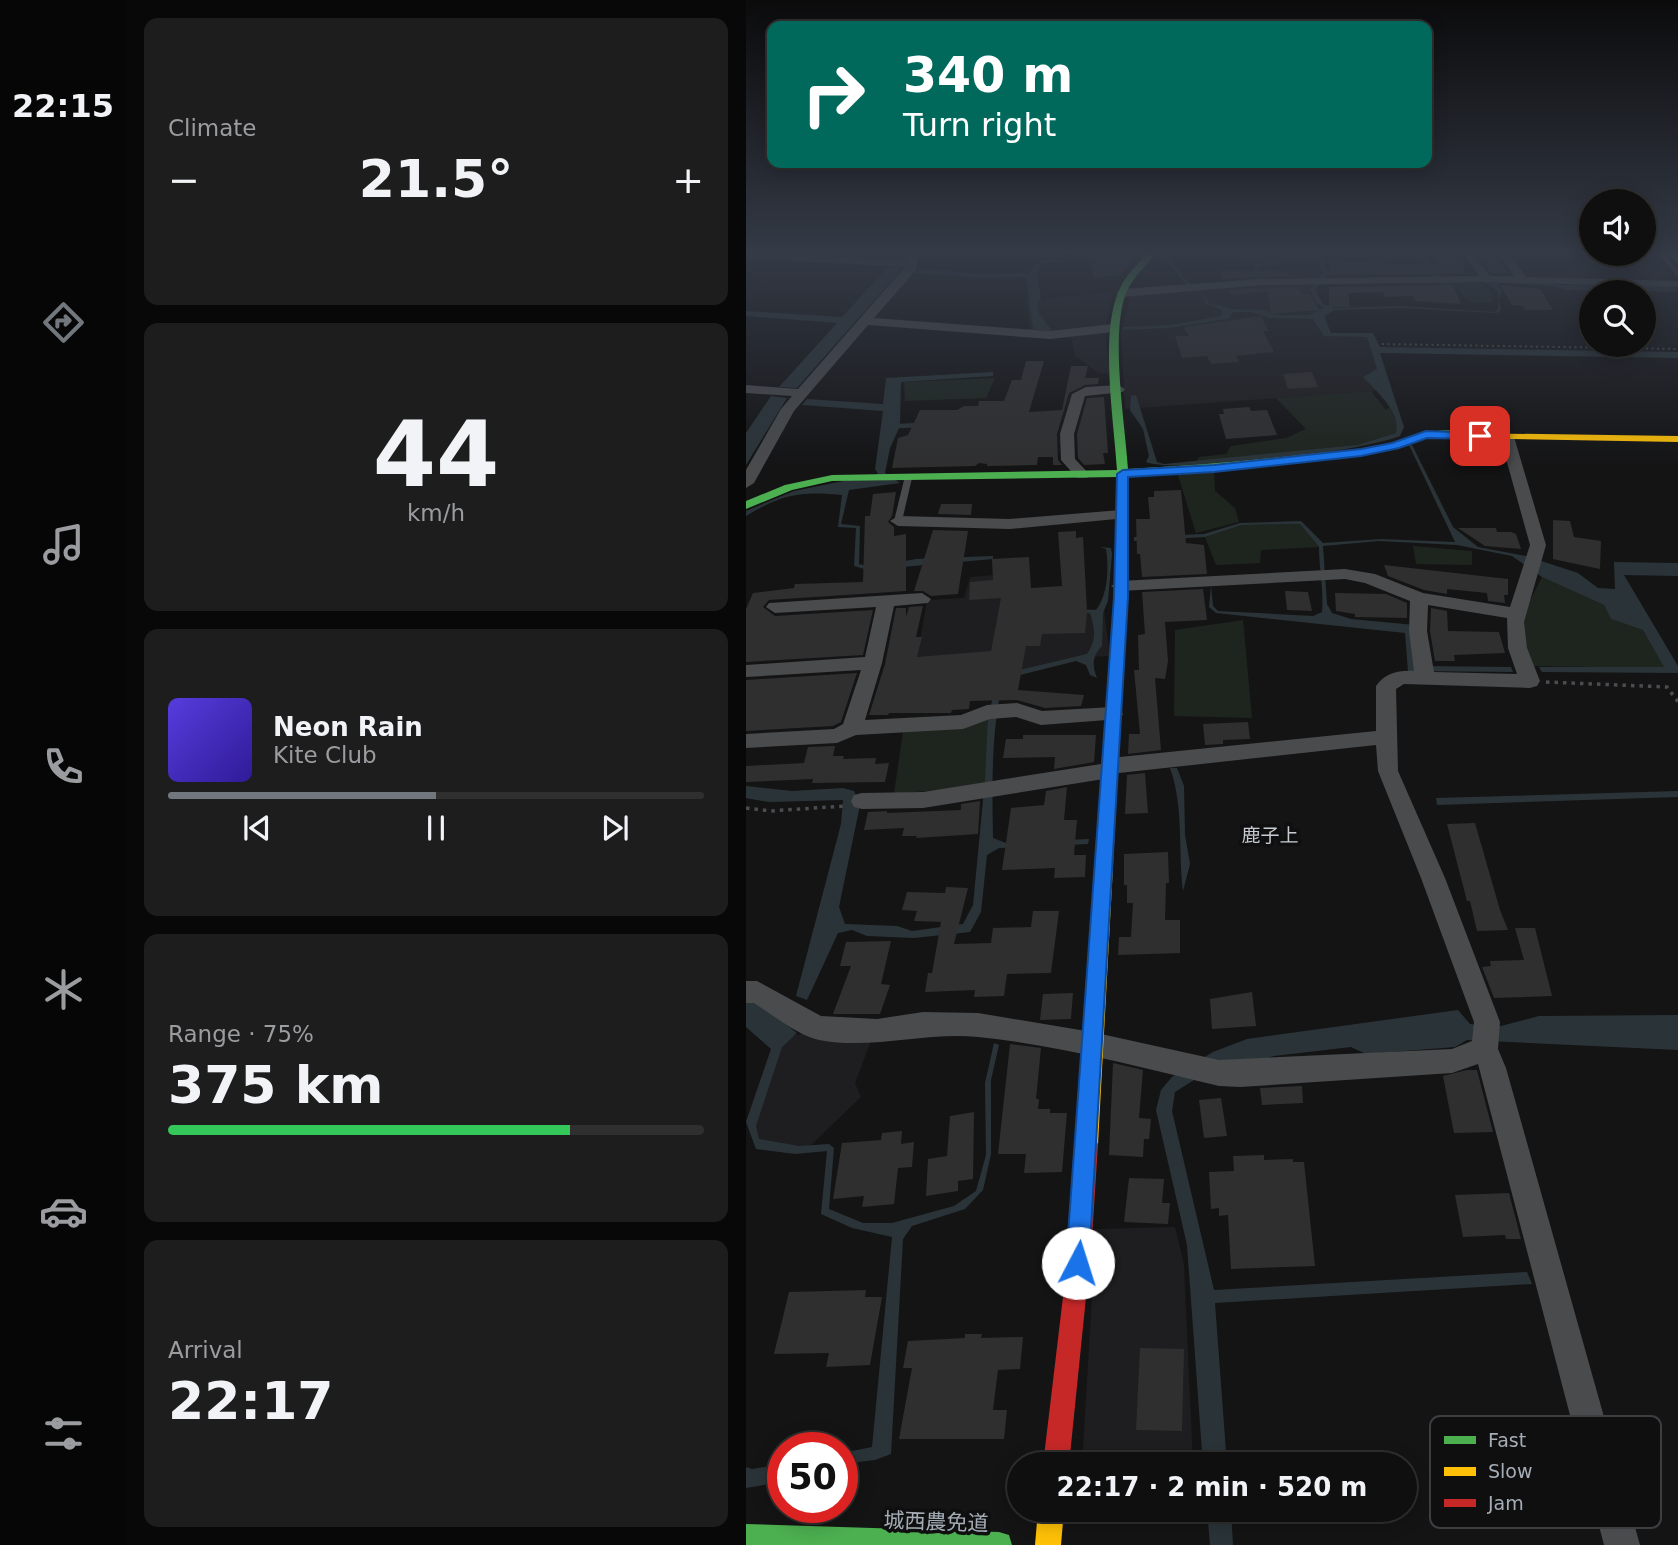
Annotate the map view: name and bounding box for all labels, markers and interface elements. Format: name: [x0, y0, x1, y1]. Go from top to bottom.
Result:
text: 340 m: [903, 47, 1073, 104]
icon: right: [788, 49, 879, 140]
text: 22:15: [12, 87, 114, 125]
text: Turn right: [903, 106, 1056, 144]
text: Climate: [168, 115, 257, 141]
text: 21.5°: [359, 149, 513, 209]
text: −: [168, 158, 200, 202]
text: +: [672, 158, 704, 202]
map controls: [1579, 189, 1656, 357]
button: sound: [1579, 189, 1656, 266]
button: search: [1579, 280, 1656, 357]
icon: directions: [39, 298, 88, 347]
text: 44: [373, 402, 499, 507]
pin: [1450, 406, 1510, 466]
icon: arrive: [1461, 417, 1499, 455]
text: km/h: [407, 500, 465, 526]
icon: music: [39, 520, 88, 569]
text: Neon Rain: [273, 712, 423, 742]
icon: phone: [39, 742, 88, 791]
text: Kite Club: [273, 742, 377, 768]
icon: previous: [238, 809, 276, 847]
icon: pause: [417, 809, 455, 847]
icon: next: [596, 809, 634, 847]
district label: 鹿子上: [1241, 824, 1299, 846]
icon: climate: [39, 965, 88, 1014]
text: Range · 75%: [168, 1021, 314, 1047]
text: 375 km: [168, 1055, 383, 1115]
icon: car: [39, 1187, 88, 1236]
position arrow: [1041, 1226, 1115, 1300]
text: Arrival: [168, 1337, 243, 1363]
text: 22:17: [168, 1371, 334, 1431]
icon: filters: [39, 1409, 88, 1458]
legend: [1430, 1416, 1661, 1528]
text: Fast: [1488, 1429, 1526, 1451]
speed limit sign: 50: [767, 1432, 858, 1523]
text: Slow: [1488, 1460, 1533, 1482]
text: 22:17 · 2 min · 520 m: [1057, 1472, 1367, 1502]
text: Jam: [1487, 1492, 1524, 1514]
street label: 城西農免道: [883, 1508, 989, 1536]

